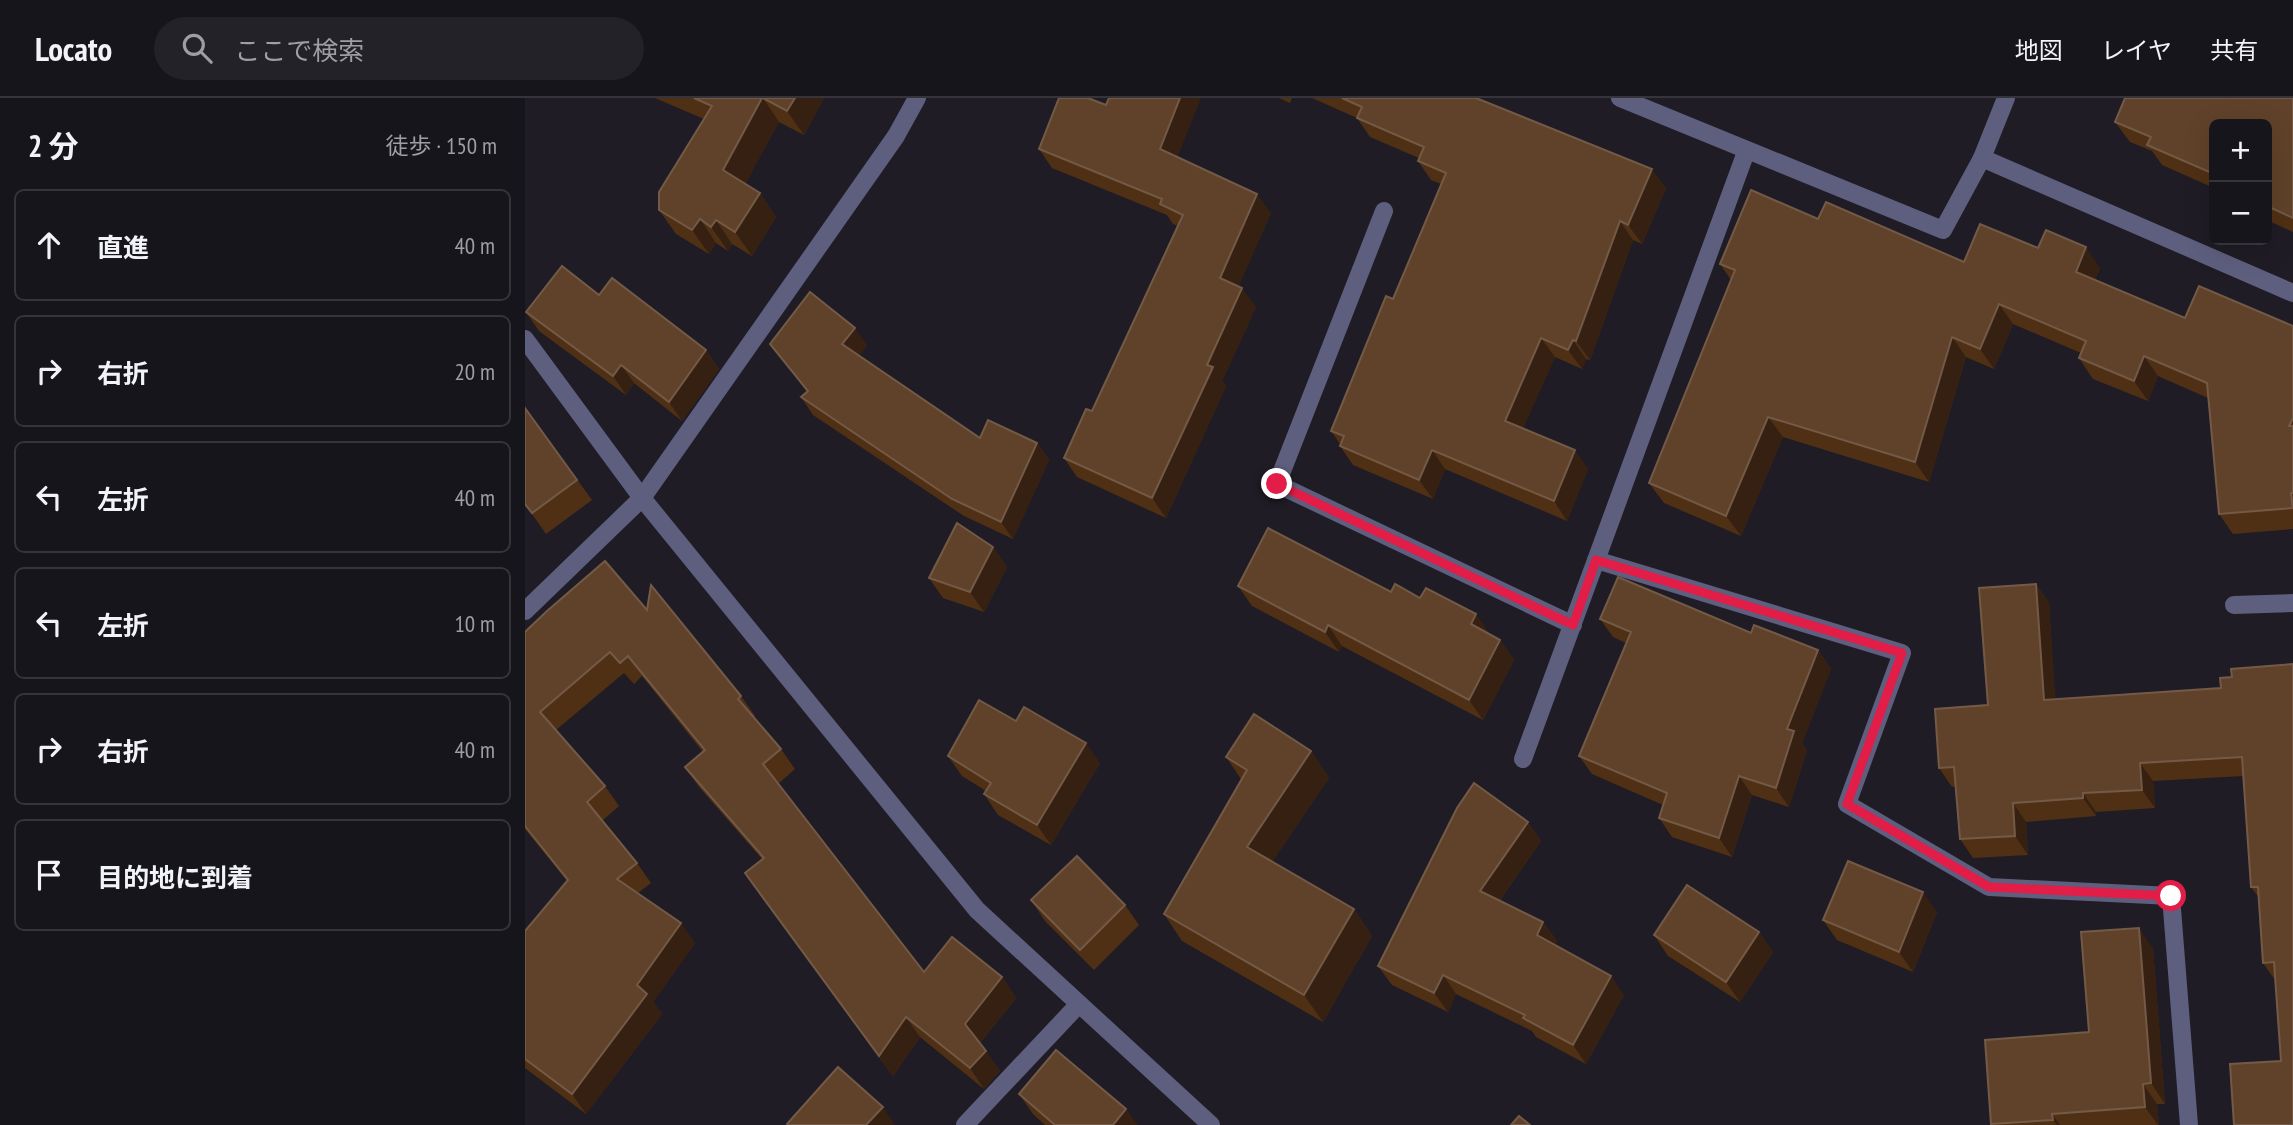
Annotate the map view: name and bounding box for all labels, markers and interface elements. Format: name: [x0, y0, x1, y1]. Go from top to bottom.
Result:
search box: [154, 17, 644, 80]
text: Locato: [35, 27, 112, 70]
icon: search: [178, 29, 216, 67]
text: ここで検索: [234, 34, 364, 67]
text: 地図: [2015, 35, 2063, 66]
text: レイヤ: [2101, 35, 2172, 66]
text: 共有: [2210, 35, 2258, 66]
map controls: [2209, 119, 2272, 245]
button: +: [2209, 119, 2272, 182]
text: 2 分: [28, 126, 79, 165]
text: 徒歩 · 150 m: [385, 131, 497, 160]
button: −: [2209, 182, 2272, 245]
icon: ahead: [30, 226, 68, 264]
text: 直進: [97, 231, 149, 264]
text: 40 m: [454, 231, 495, 260]
icon: right: [30, 352, 68, 390]
text: 右折: [97, 357, 149, 390]
text: 20 m: [454, 357, 495, 386]
route end: [1261, 468, 1292, 499]
icon: left: [30, 478, 68, 516]
text: 左折: [97, 483, 149, 516]
text: 40 m: [454, 483, 495, 512]
icon: left: [30, 604, 68, 642]
text: 左折: [97, 609, 149, 642]
text: 10 m: [454, 609, 495, 638]
icon: right: [30, 730, 68, 768]
text: 右折: [97, 735, 149, 768]
text: 40 m: [454, 735, 495, 764]
icon: arrive: [30, 856, 68, 894]
text: 目的地に到着: [97, 861, 253, 894]
route start: [2155, 880, 2186, 911]

